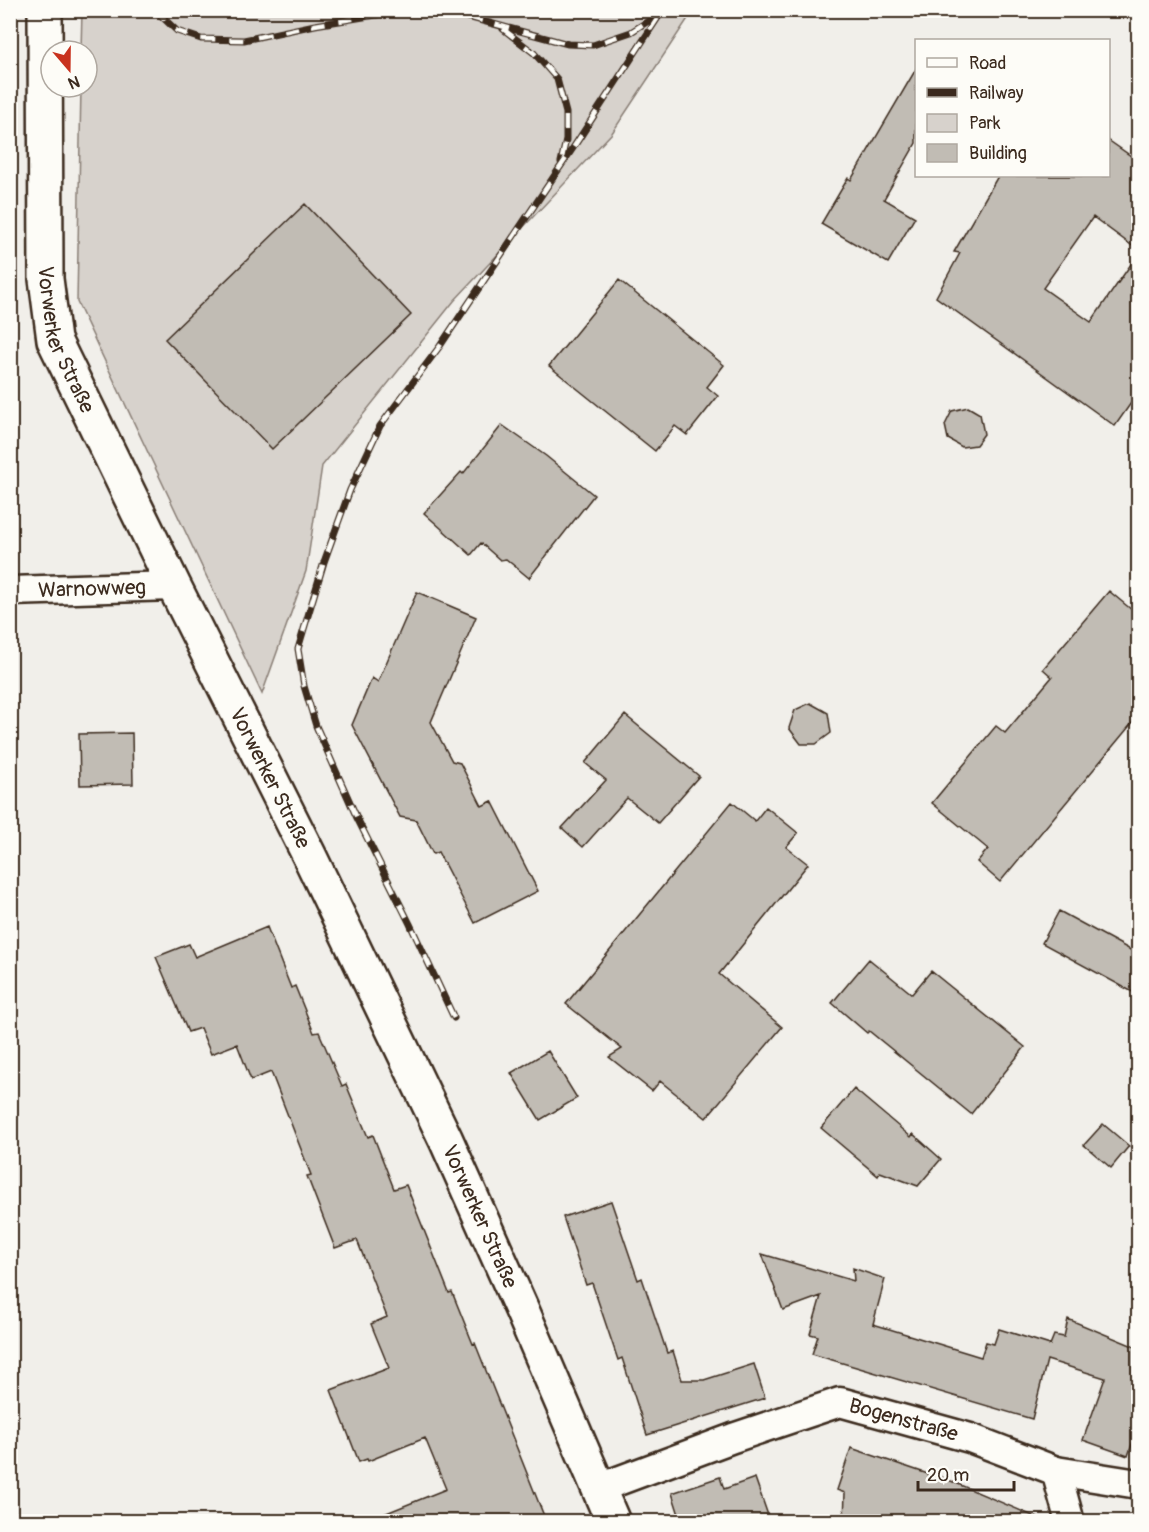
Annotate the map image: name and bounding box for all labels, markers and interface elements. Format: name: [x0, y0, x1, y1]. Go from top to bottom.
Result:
north arrow: [39, 39, 99, 99]
legend: [915, 39, 1110, 177]
text: Road: [969, 52, 1006, 75]
text: N: [65, 71, 82, 93]
text: Railway: [969, 82, 1024, 105]
text: Park: [969, 112, 1001, 135]
text: Building: [969, 142, 1027, 165]
street label: Vorwerker Straße: [32, 266, 101, 418]
street label: Warnowweg: [38, 574, 146, 604]
street label: Vorwerker Straße: [223, 703, 317, 854]
street label: Vorwerker Straße: [436, 1141, 524, 1293]
street label: Bogenstraße: [846, 1392, 962, 1448]
scale bar: [918, 1454, 1014, 1492]
text: 20 m: [927, 1464, 969, 1487]

